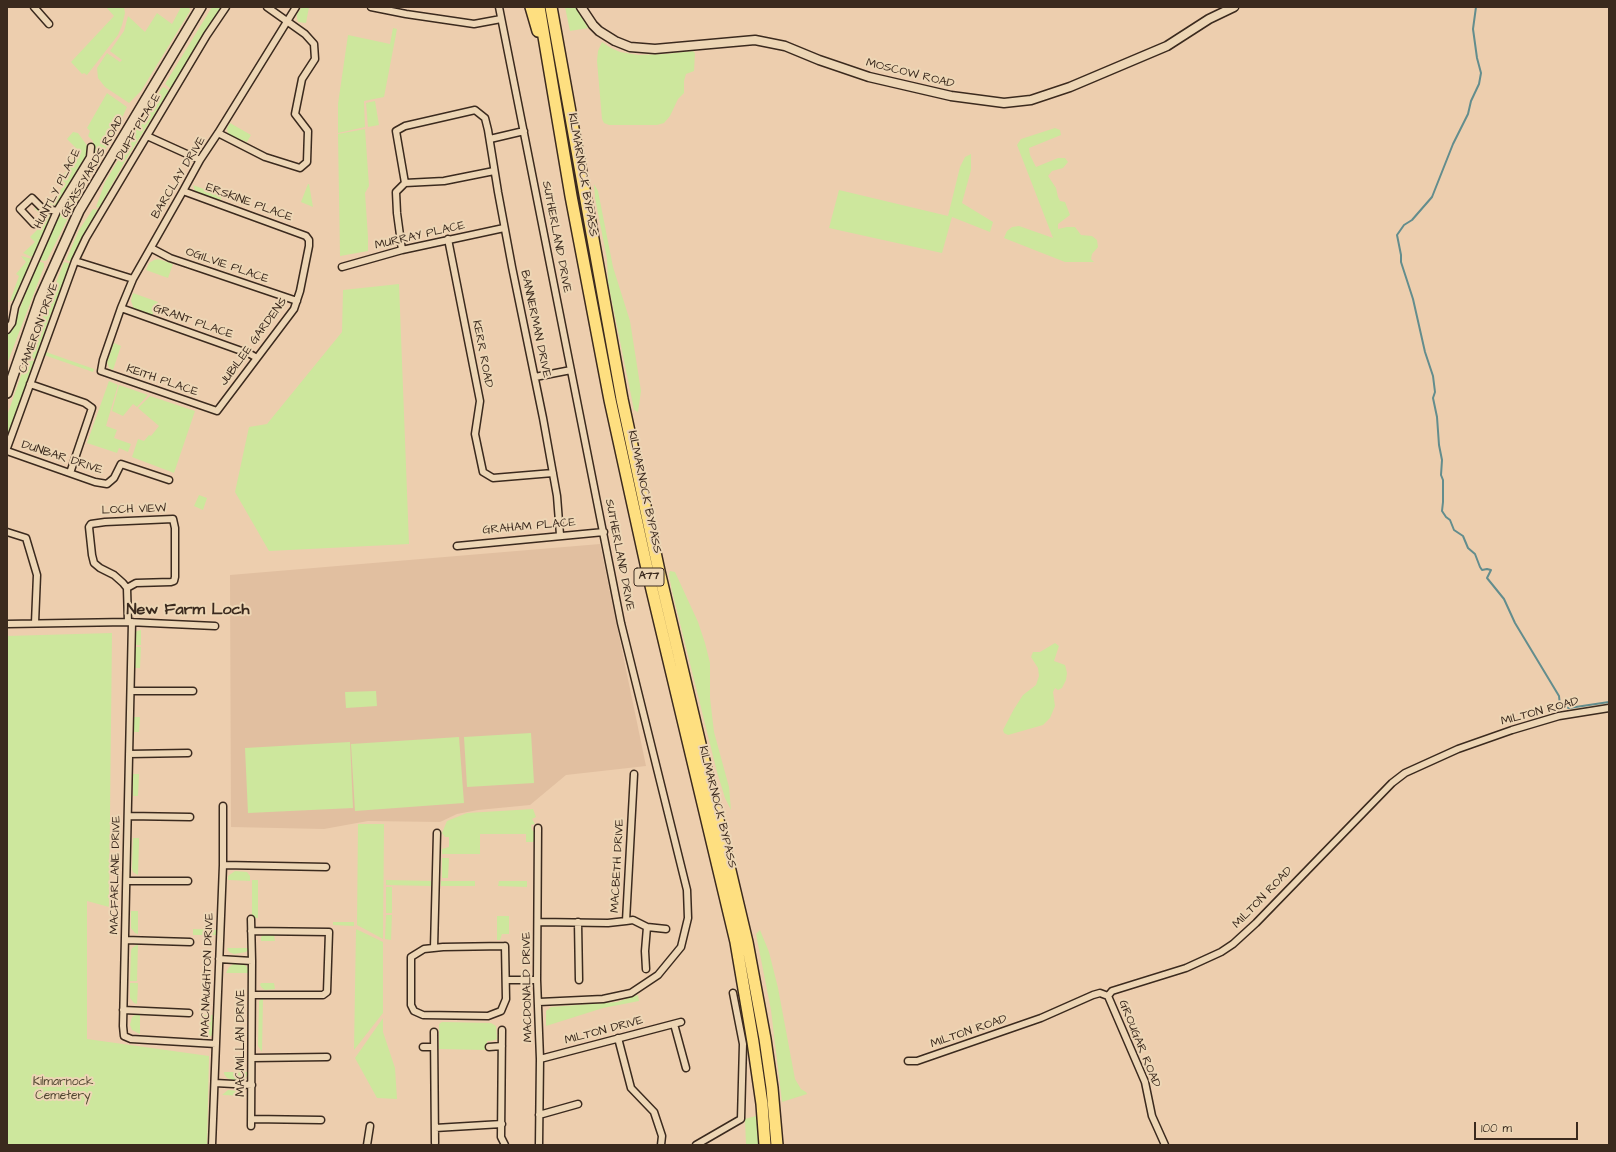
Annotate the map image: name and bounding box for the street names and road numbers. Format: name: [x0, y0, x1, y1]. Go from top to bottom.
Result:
street label: MOSCOW ROAD: [864, 56, 956, 92]
street label: DUFF PLACE: [113, 91, 165, 163]
street label: KILMARNOCK BYPASS: [564, 112, 600, 238]
street label: GRASSYARDS ROAD: [58, 114, 128, 220]
street label: BARCLAY DRIVE: [149, 134, 209, 222]
street label: HUNTLY PLACE: [32, 147, 84, 231]
street label: SUTHERLAND DRIVE: [538, 180, 574, 294]
street label: ERSKINE PLACE: [204, 181, 294, 225]
street label: MURRAY PLACE: [374, 219, 466, 253]
street label: OGILVIE PLACE: [184, 245, 270, 287]
street label: BANNERMAN DRIVE: [517, 269, 553, 379]
street label: CAMERON DRIVE: [16, 281, 62, 375]
street label: JUBILEE GARDENS: [217, 295, 291, 389]
street label: GRANT PLACE: [151, 302, 235, 342]
street label: KERR ROAD: [468, 319, 496, 389]
street label: KEITH PLACE: [124, 362, 200, 400]
street label: KILMARNOCK BYPASS: [624, 429, 664, 555]
street label: DUNBAR DRIVE: [20, 438, 104, 478]
street label: SUTHERLAND DRIVE: [601, 498, 637, 612]
street label: LOCH VIEW: [101, 502, 167, 518]
street label: GRAHAM PLACE: [482, 516, 576, 538]
road number: A77: [634, 568, 664, 586]
street label: MILTON ROAD: [1500, 695, 1580, 729]
street label: KILMARNOCK BYPASS: [695, 744, 739, 870]
street label: MACFARLANE DRIVE: [108, 815, 124, 935]
street label: MACBETH DRIVE: [608, 819, 628, 913]
street label: MILTON ROAD: [1230, 864, 1296, 932]
street label: MACNAUGHTON DRIVE: [199, 913, 217, 1037]
street label: MACDONALD DRIVE: [520, 931, 536, 1043]
street label: MACMILLAN DRIVE: [234, 989, 248, 1097]
street label: GROUGAR ROAD: [1115, 998, 1163, 1090]
street label: MILTON ROAD: [929, 1012, 1009, 1052]
street label: MILTON DRIVE: [563, 1014, 645, 1048]

